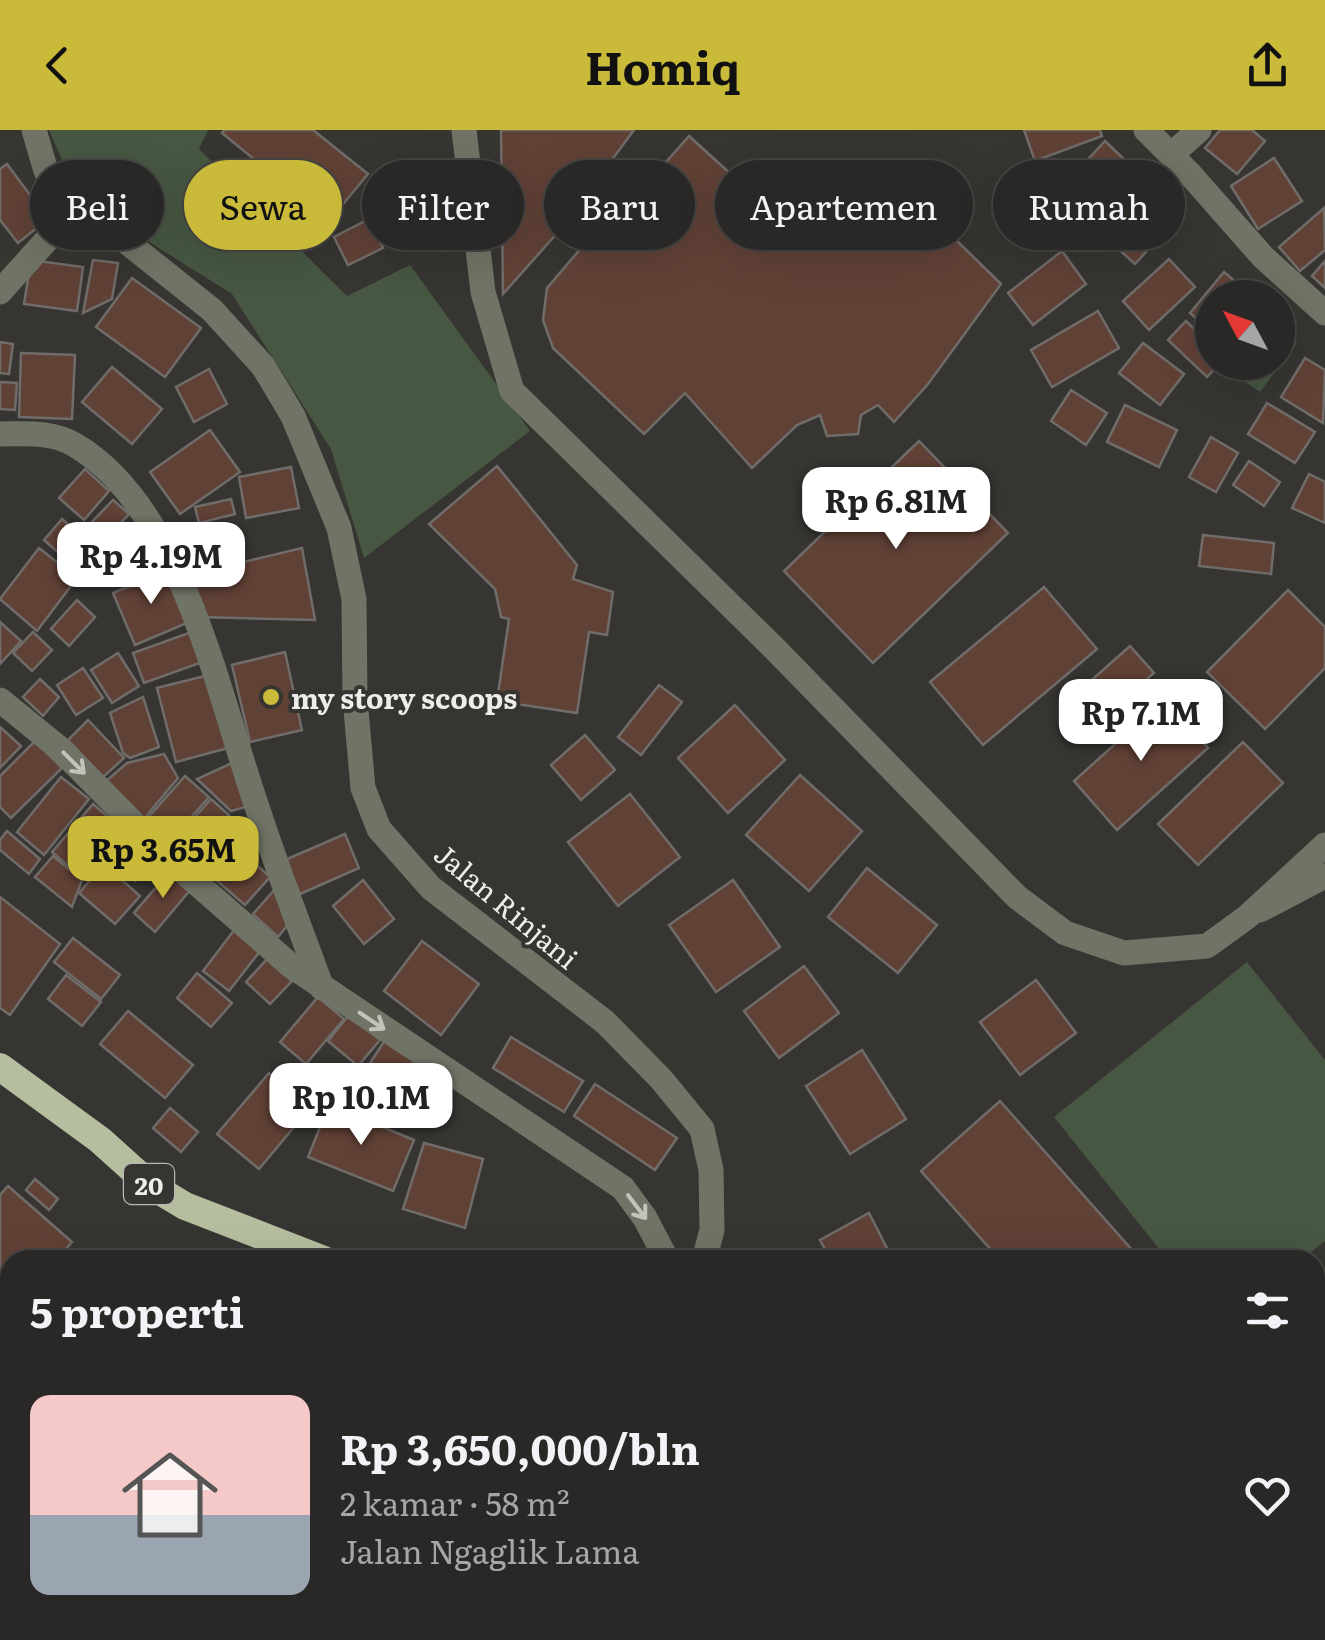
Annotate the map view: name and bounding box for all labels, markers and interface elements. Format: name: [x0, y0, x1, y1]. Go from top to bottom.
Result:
text: Homiq: [585, 32, 740, 99]
icon: back: [30, 38, 85, 93]
icon: share: [1240, 38, 1295, 93]
chip: Beli: [30, 160, 164, 250]
chip: Sewa: [184, 160, 342, 250]
chip: Filter: [362, 160, 524, 250]
chip: Baru: [544, 160, 695, 250]
chip: Apartemen: [715, 160, 973, 250]
chip: Rumah: [993, 160, 1185, 250]
north arrow: [1195, 280, 1295, 380]
map controls: [1195, 280, 1295, 380]
pin: Rp 6.81M: [793, 467, 999, 552]
text: Rp 6.81M: [824, 475, 968, 523]
pin: Rp 4.19M: [48, 522, 254, 607]
text: Rp 4.19M: [79, 530, 223, 578]
place label: my story scoops: [291, 676, 517, 718]
pin: Rp 7.1M: [1049, 679, 1233, 764]
marker: my story scoops: [260, 686, 282, 708]
text: Rp 7.1M: [1081, 687, 1201, 735]
one-way arrow: [61, 751, 85, 775]
pin: Rp 3.65M: [60, 816, 266, 901]
text: Rp 3.65M: [90, 824, 236, 872]
street label: Jalan Rinjani: [426, 832, 588, 978]
one-way arrow: [357, 1010, 385, 1031]
pin: Rp 10.1M: [258, 1063, 464, 1148]
text: Rp 10.1M: [291, 1071, 431, 1119]
road number: 20: [124, 1164, 174, 1204]
one-way arrow: [626, 1193, 647, 1220]
text: 5 properti: [30, 1279, 244, 1341]
icon: filters: [1240, 1283, 1295, 1338]
text: Rp 3,650,000/bln: [340, 1416, 700, 1478]
icon: home: [110, 1435, 230, 1555]
icon: heart: [1240, 1468, 1295, 1523]
text: 2 kamar · 58 m²: [340, 1478, 570, 1526]
text: Jalan Ngaglik Lama: [340, 1526, 640, 1574]

